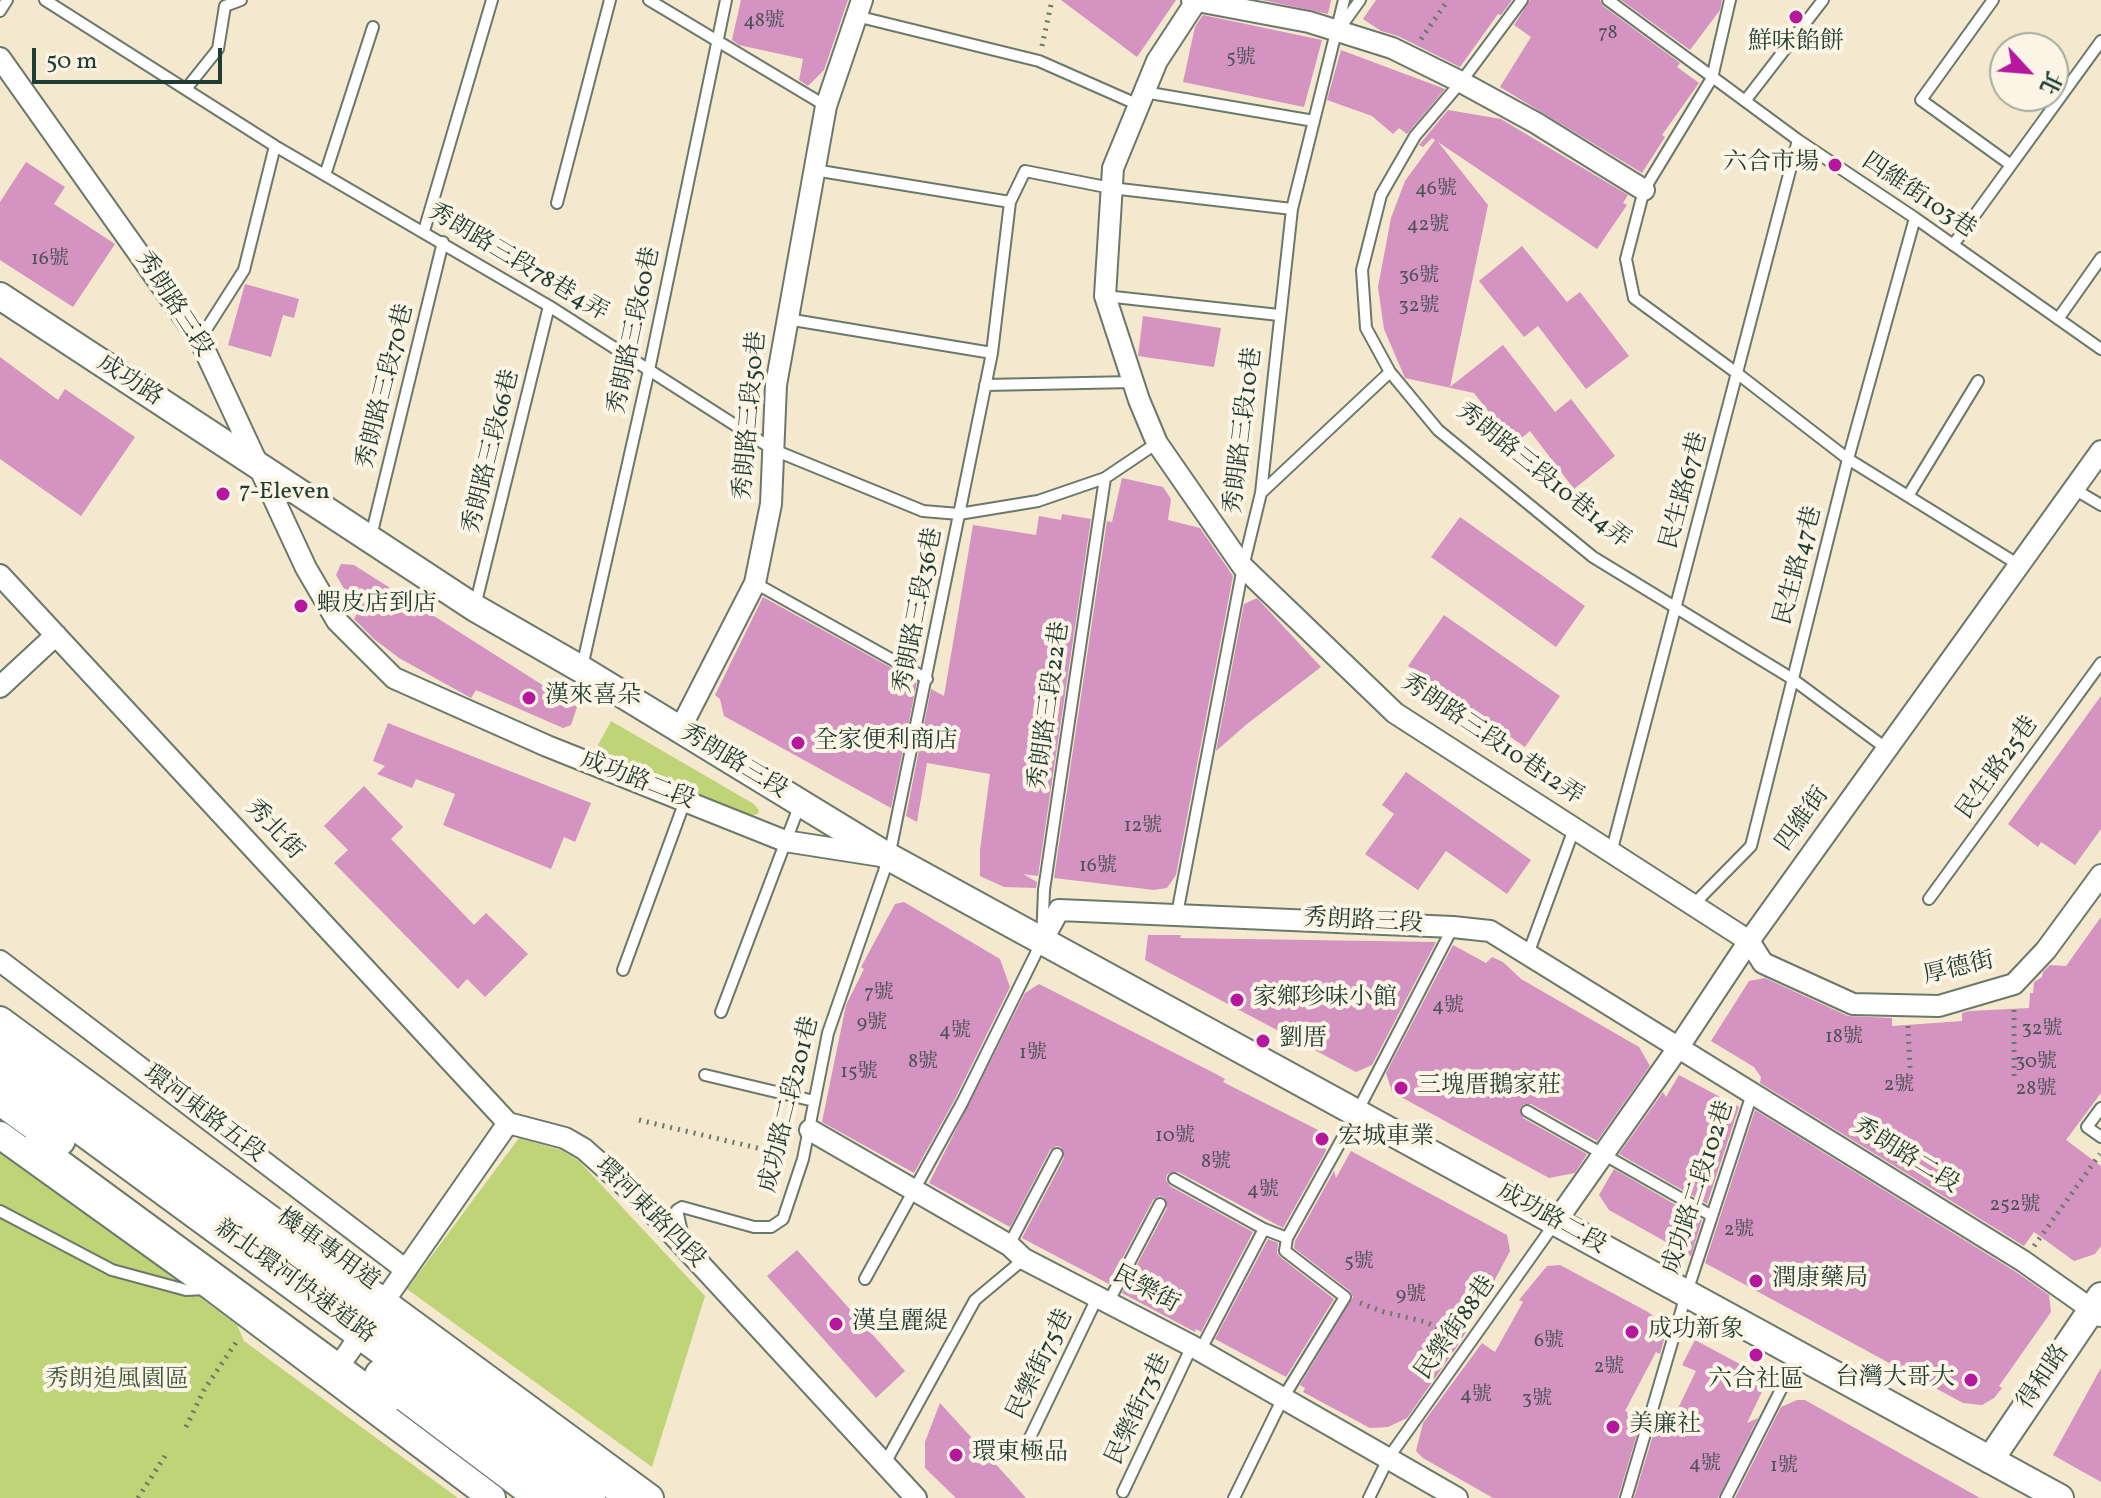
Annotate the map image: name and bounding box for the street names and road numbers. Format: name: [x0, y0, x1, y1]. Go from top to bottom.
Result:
street label: 四維街103巷: [1855, 148, 1981, 246]
street label: 秀朗路三段78巷4弄: [422, 199, 612, 329]
street label: 秀朗路三段60巷: [604, 245, 668, 417]
street label: 秀朗路三段: [127, 247, 217, 363]
street label: 秀朗路三段70巷: [353, 301, 421, 473]
street label: 秀朗路三段50巷: [730, 330, 774, 502]
street label: 秀朗路三段10巷: [1220, 346, 1270, 516]
street label: 成功路: [91, 350, 167, 414]
street label: 秀朗路三段66巷: [459, 367, 527, 537]
street label: 秀朗路三段10巷14弄: [1449, 398, 1635, 556]
street label: 民生路67巷: [1657, 429, 1715, 553]
street label: 民生路47巷: [1770, 503, 1830, 629]
street label: 秀朗路三段36巷: [890, 526, 950, 696]
street label: 秀朗路三段22巷: [1025, 620, 1077, 792]
street label: 秀朗路三段10巷12弄: [1394, 669, 1588, 813]
street label: 民生路25巷: [1952, 712, 2046, 826]
street label: 秀朗路三段: [674, 720, 792, 806]
street label: 成功路二段: [576, 747, 698, 817]
street label: 四維街: [1771, 782, 1837, 858]
street label: 秀北街: [238, 795, 308, 867]
street label: 秀朗路三段: [1302, 905, 1424, 941]
street label: 厚德街: [1921, 948, 1997, 992]
street label: 成功路二段201巷: [755, 1014, 827, 1196]
street label: 環河東路五段: [137, 1060, 269, 1170]
street label: 成功路二段102巷: [1658, 1098, 1742, 1278]
street label: 秀朗路二段: [1846, 1113, 1964, 1201]
street label: 環河東路四段: [588, 1153, 710, 1275]
street label: 成功路二段: [1492, 1178, 1610, 1262]
street label: 機車專用道: [270, 1204, 384, 1298]
street label: 新北環河快速道路: [208, 1215, 380, 1351]
street label: 民樂街: [1106, 1261, 1184, 1321]
street label: 民樂街88巷: [1411, 1271, 1503, 1387]
street label: 民樂街75巷: [1003, 1305, 1081, 1425]
street label: 得和路: [2013, 1340, 2077, 1416]
street label: 民樂街73巷: [1102, 1350, 1178, 1470]

